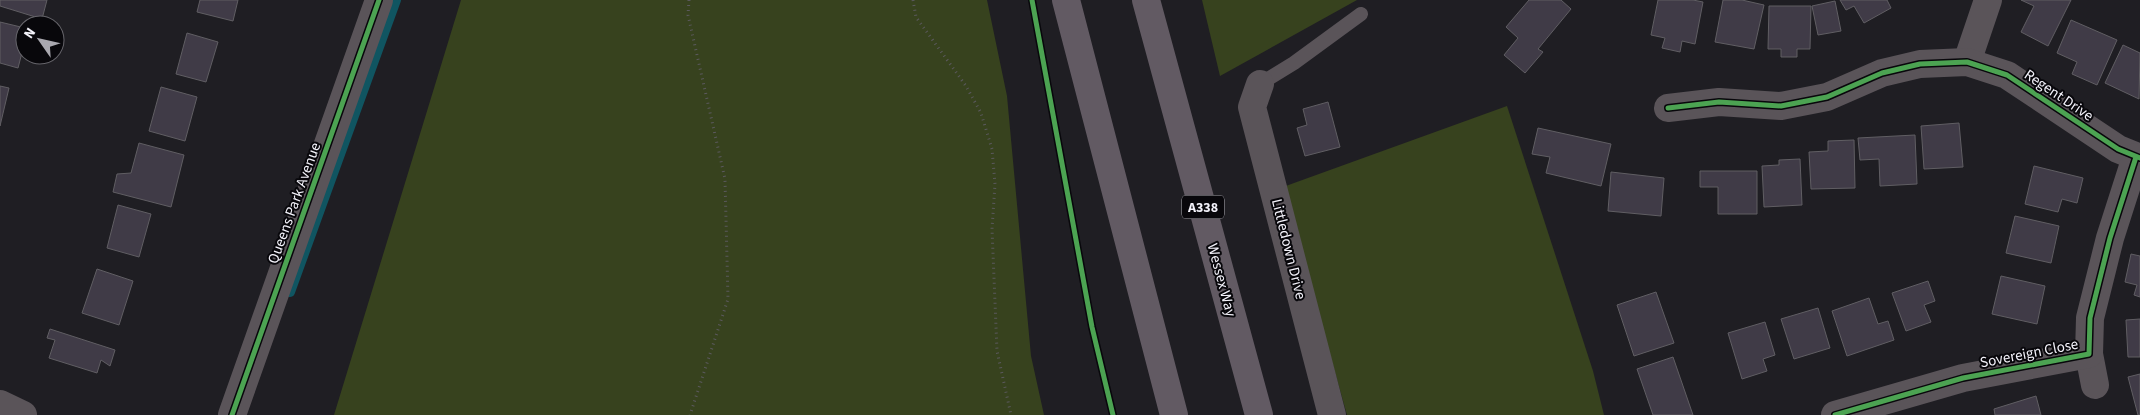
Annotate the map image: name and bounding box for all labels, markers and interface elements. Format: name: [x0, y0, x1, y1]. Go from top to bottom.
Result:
north arrow: [15, 15, 65, 65]
text: N: [19, 24, 41, 43]
street label: Regent Drive: [2020, 65, 2097, 126]
street label: Queens Park Avenue: [263, 140, 326, 267]
road number: A338: [1182, 196, 1224, 218]
street label: Littledown Drive: [1266, 197, 1311, 302]
street label: Wessex Way: [1202, 241, 1241, 319]
street label: Sovereign Close: [1978, 334, 2080, 373]

